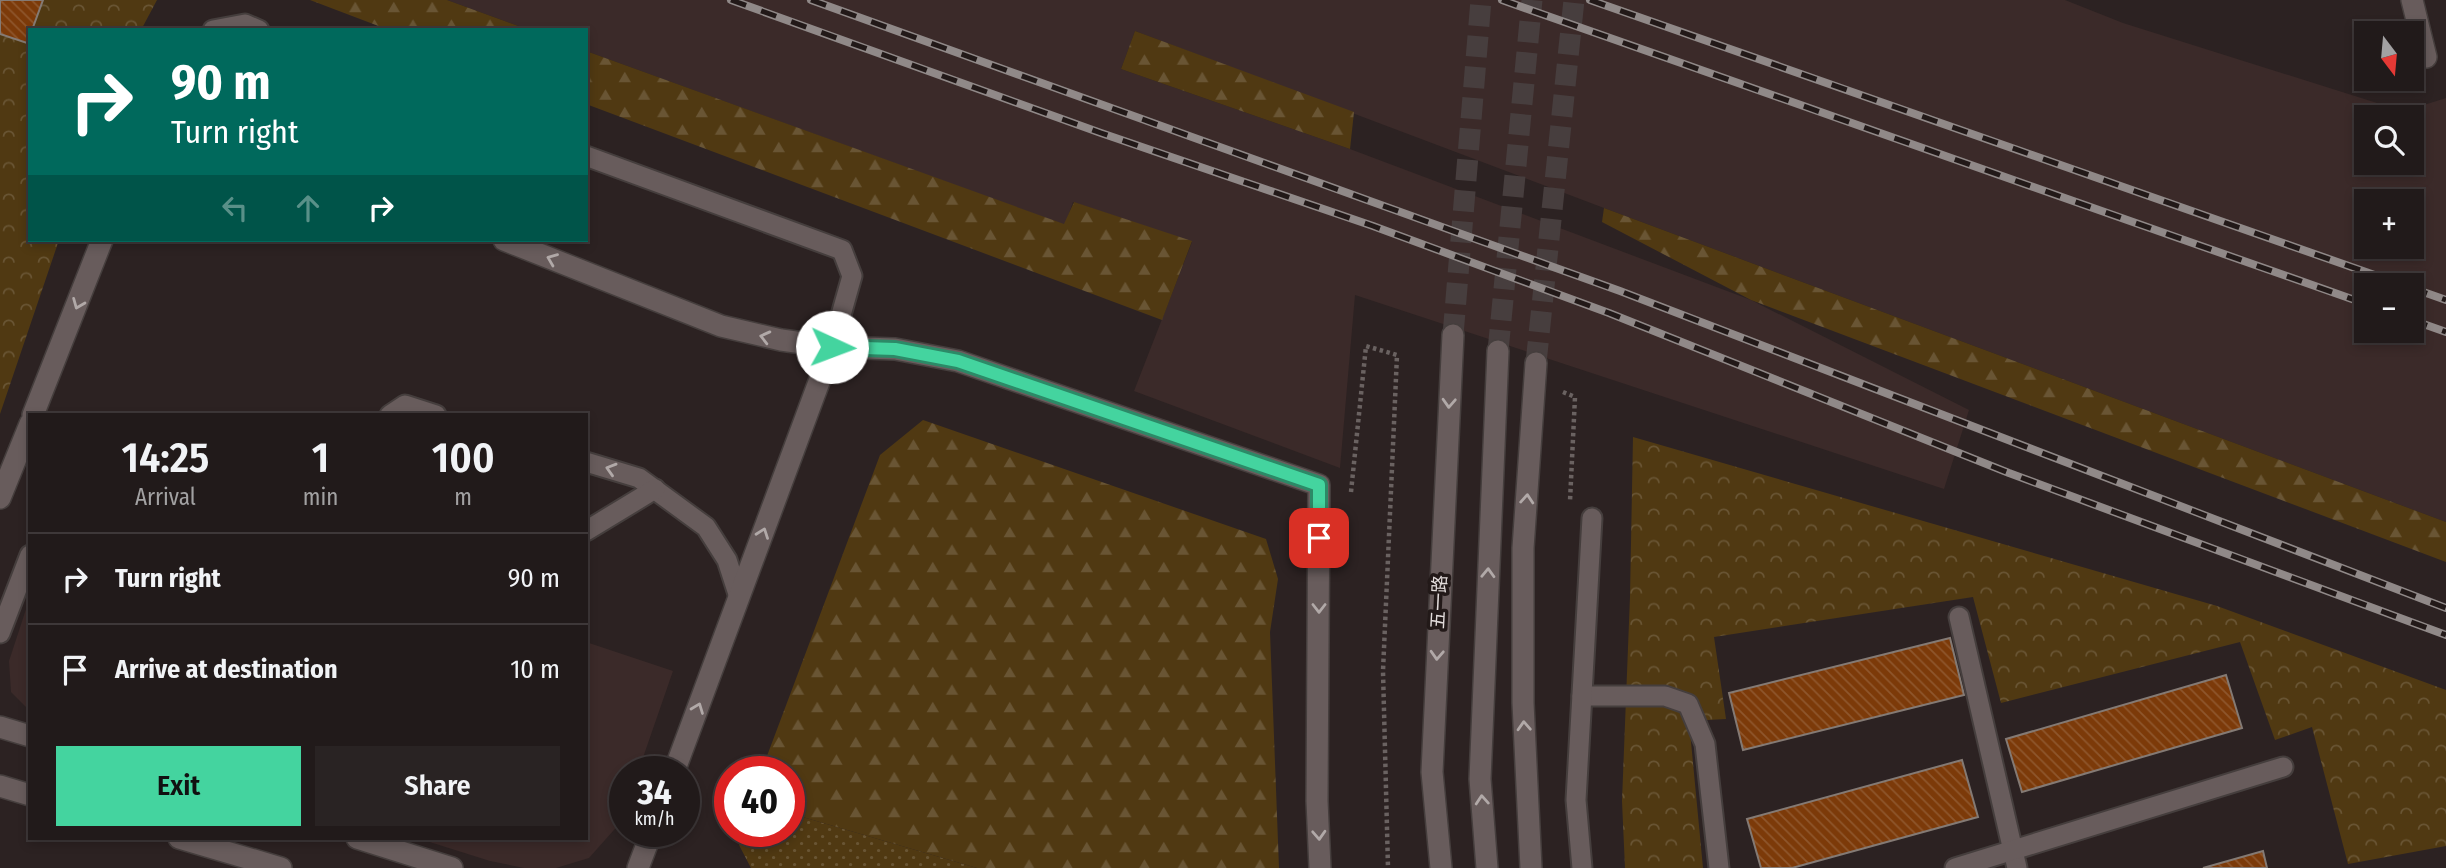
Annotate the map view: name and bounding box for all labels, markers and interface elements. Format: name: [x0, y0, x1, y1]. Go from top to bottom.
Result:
north arrow: [2354, 21, 2424, 91]
map controls: [2354, 21, 2424, 343]
text: 90 m: [171, 53, 271, 112]
icon: right: [56, 56, 147, 147]
button: search: [2354, 105, 2424, 175]
text: Turn right: [171, 113, 298, 151]
icon: left: [216, 189, 254, 227]
icon: ahead: [289, 189, 327, 227]
icon: right: [362, 189, 400, 227]
button: +: [2354, 189, 2424, 259]
one-way arrow: [546, 253, 558, 267]
button: −: [2354, 273, 2424, 343]
one-way arrow: [72, 297, 86, 309]
position arrow: [795, 310, 869, 384]
one-way arrow: [759, 330, 771, 345]
one-way arrow: [1442, 398, 1457, 409]
text: 14:25: [121, 433, 209, 483]
text: 1: [312, 433, 329, 483]
text: 100: [432, 433, 495, 483]
one-way arrow: [605, 463, 617, 478]
text: Arrival: [135, 483, 196, 511]
text: min: [303, 483, 338, 511]
text: m: [454, 483, 472, 511]
one-way arrow: [1519, 493, 1534, 504]
pin: [1289, 508, 1349, 568]
icon: arrive: [1300, 519, 1338, 557]
one-way arrow: [755, 528, 769, 540]
icon: right: [56, 560, 94, 598]
text: Turn right: [115, 563, 221, 594]
text: 90 m: [508, 563, 560, 594]
one-way arrow: [1480, 567, 1495, 578]
street label: 五一路: [1427, 574, 1451, 630]
one-way arrow: [1311, 603, 1326, 614]
one-way arrow: [1430, 650, 1445, 661]
icon: arrive: [56, 651, 94, 689]
text: Arrive at destination: [115, 654, 338, 685]
text: 10 m: [510, 654, 560, 685]
one-way arrow: [689, 702, 703, 714]
one-way arrow: [1516, 721, 1531, 732]
button: Exit: [56, 746, 301, 826]
button: Share: [315, 746, 560, 826]
speed limit sign: 40: [714, 756, 805, 847]
text: 34: [637, 771, 672, 813]
one-way arrow: [1475, 794, 1490, 805]
text: km/h: [634, 808, 675, 830]
one-way arrow: [1311, 830, 1326, 841]

